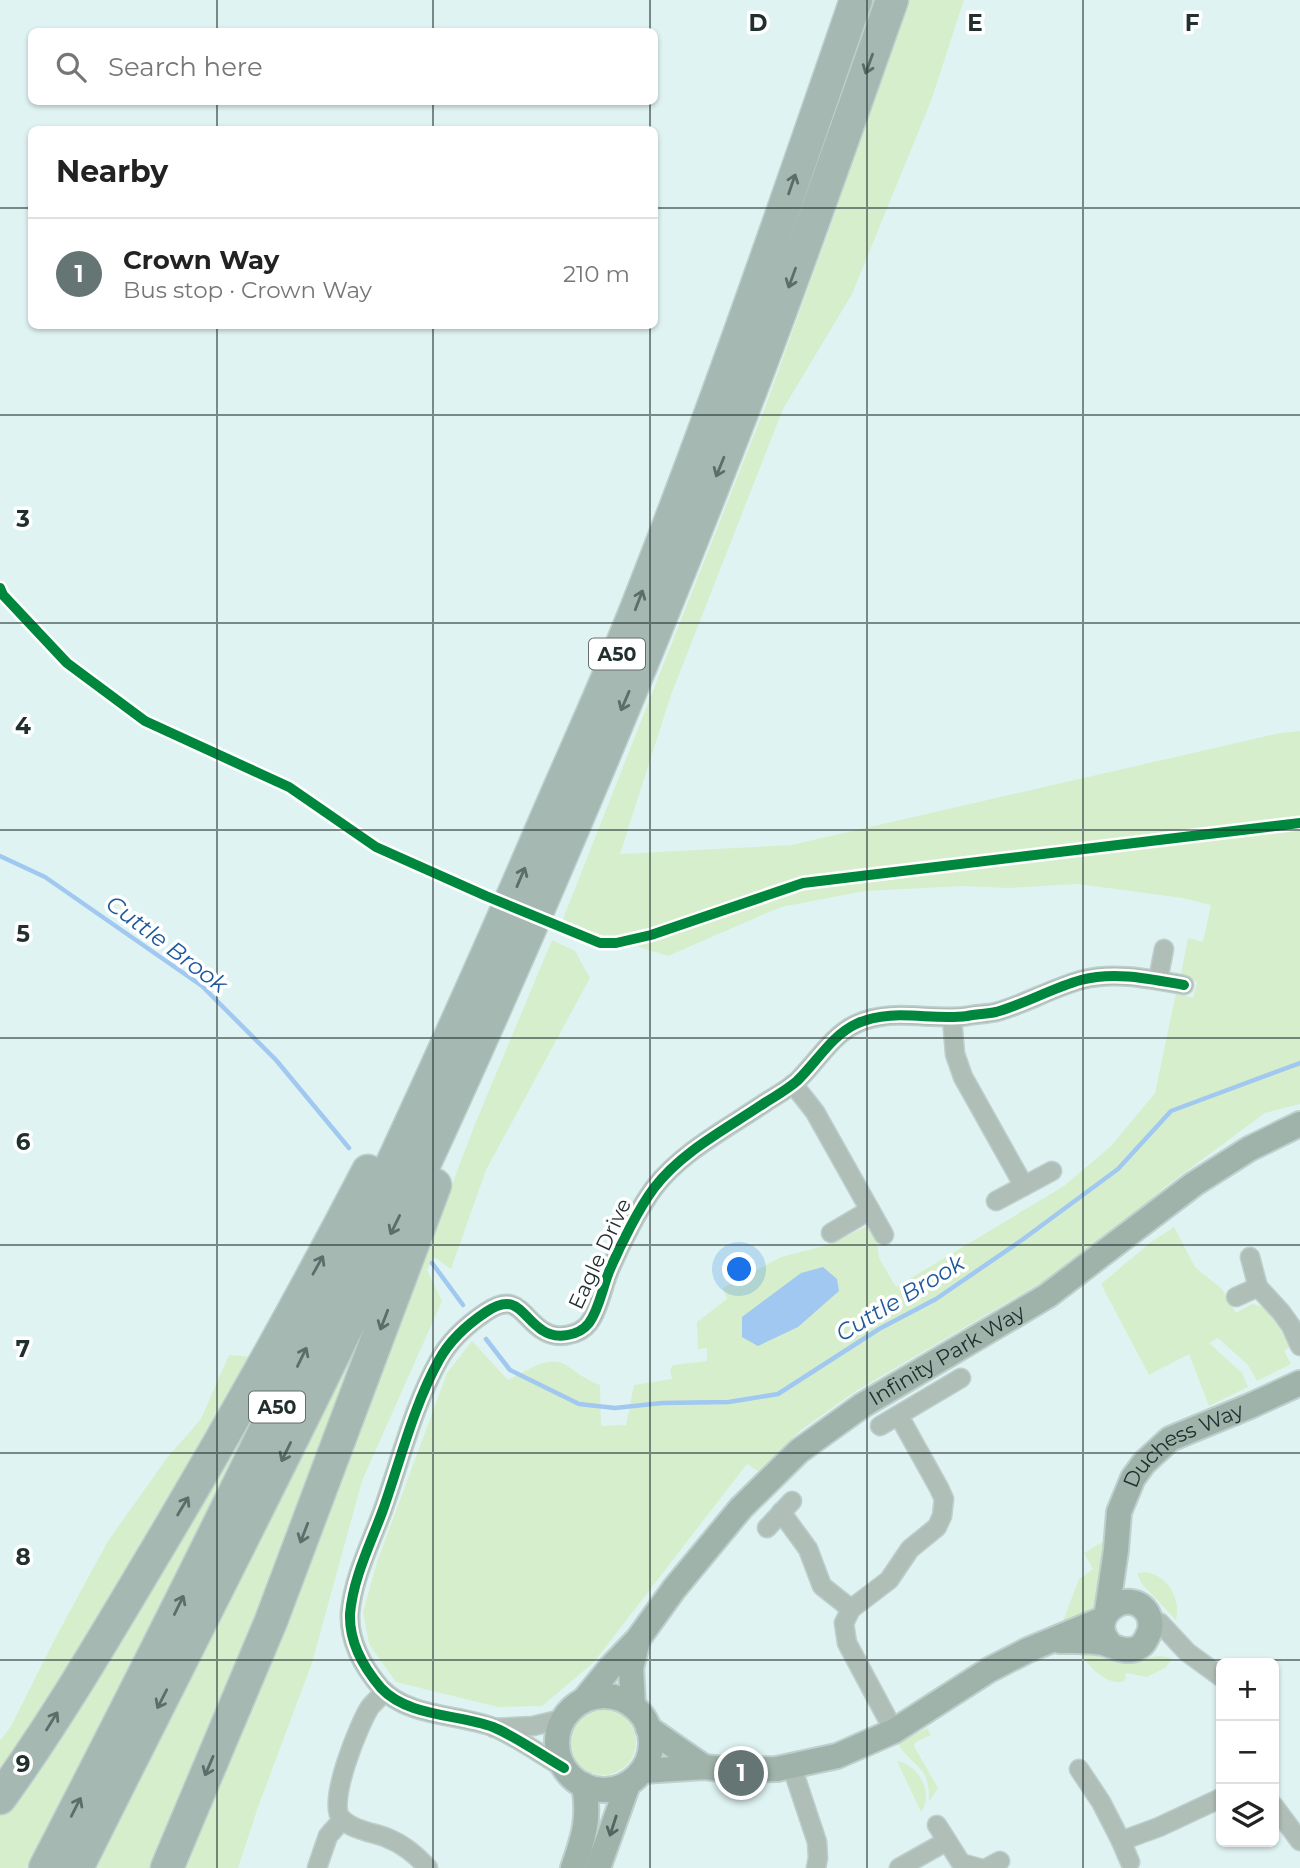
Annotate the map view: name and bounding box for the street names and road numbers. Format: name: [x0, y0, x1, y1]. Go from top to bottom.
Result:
road number: A50: [589, 638, 645, 670]
street label: Eagle Drive: [563, 1194, 636, 1313]
street label: Infinity Park Way: [864, 1299, 1030, 1411]
road number: A50: [249, 1392, 305, 1422]
street label: Duchess Way: [1117, 1397, 1248, 1491]

